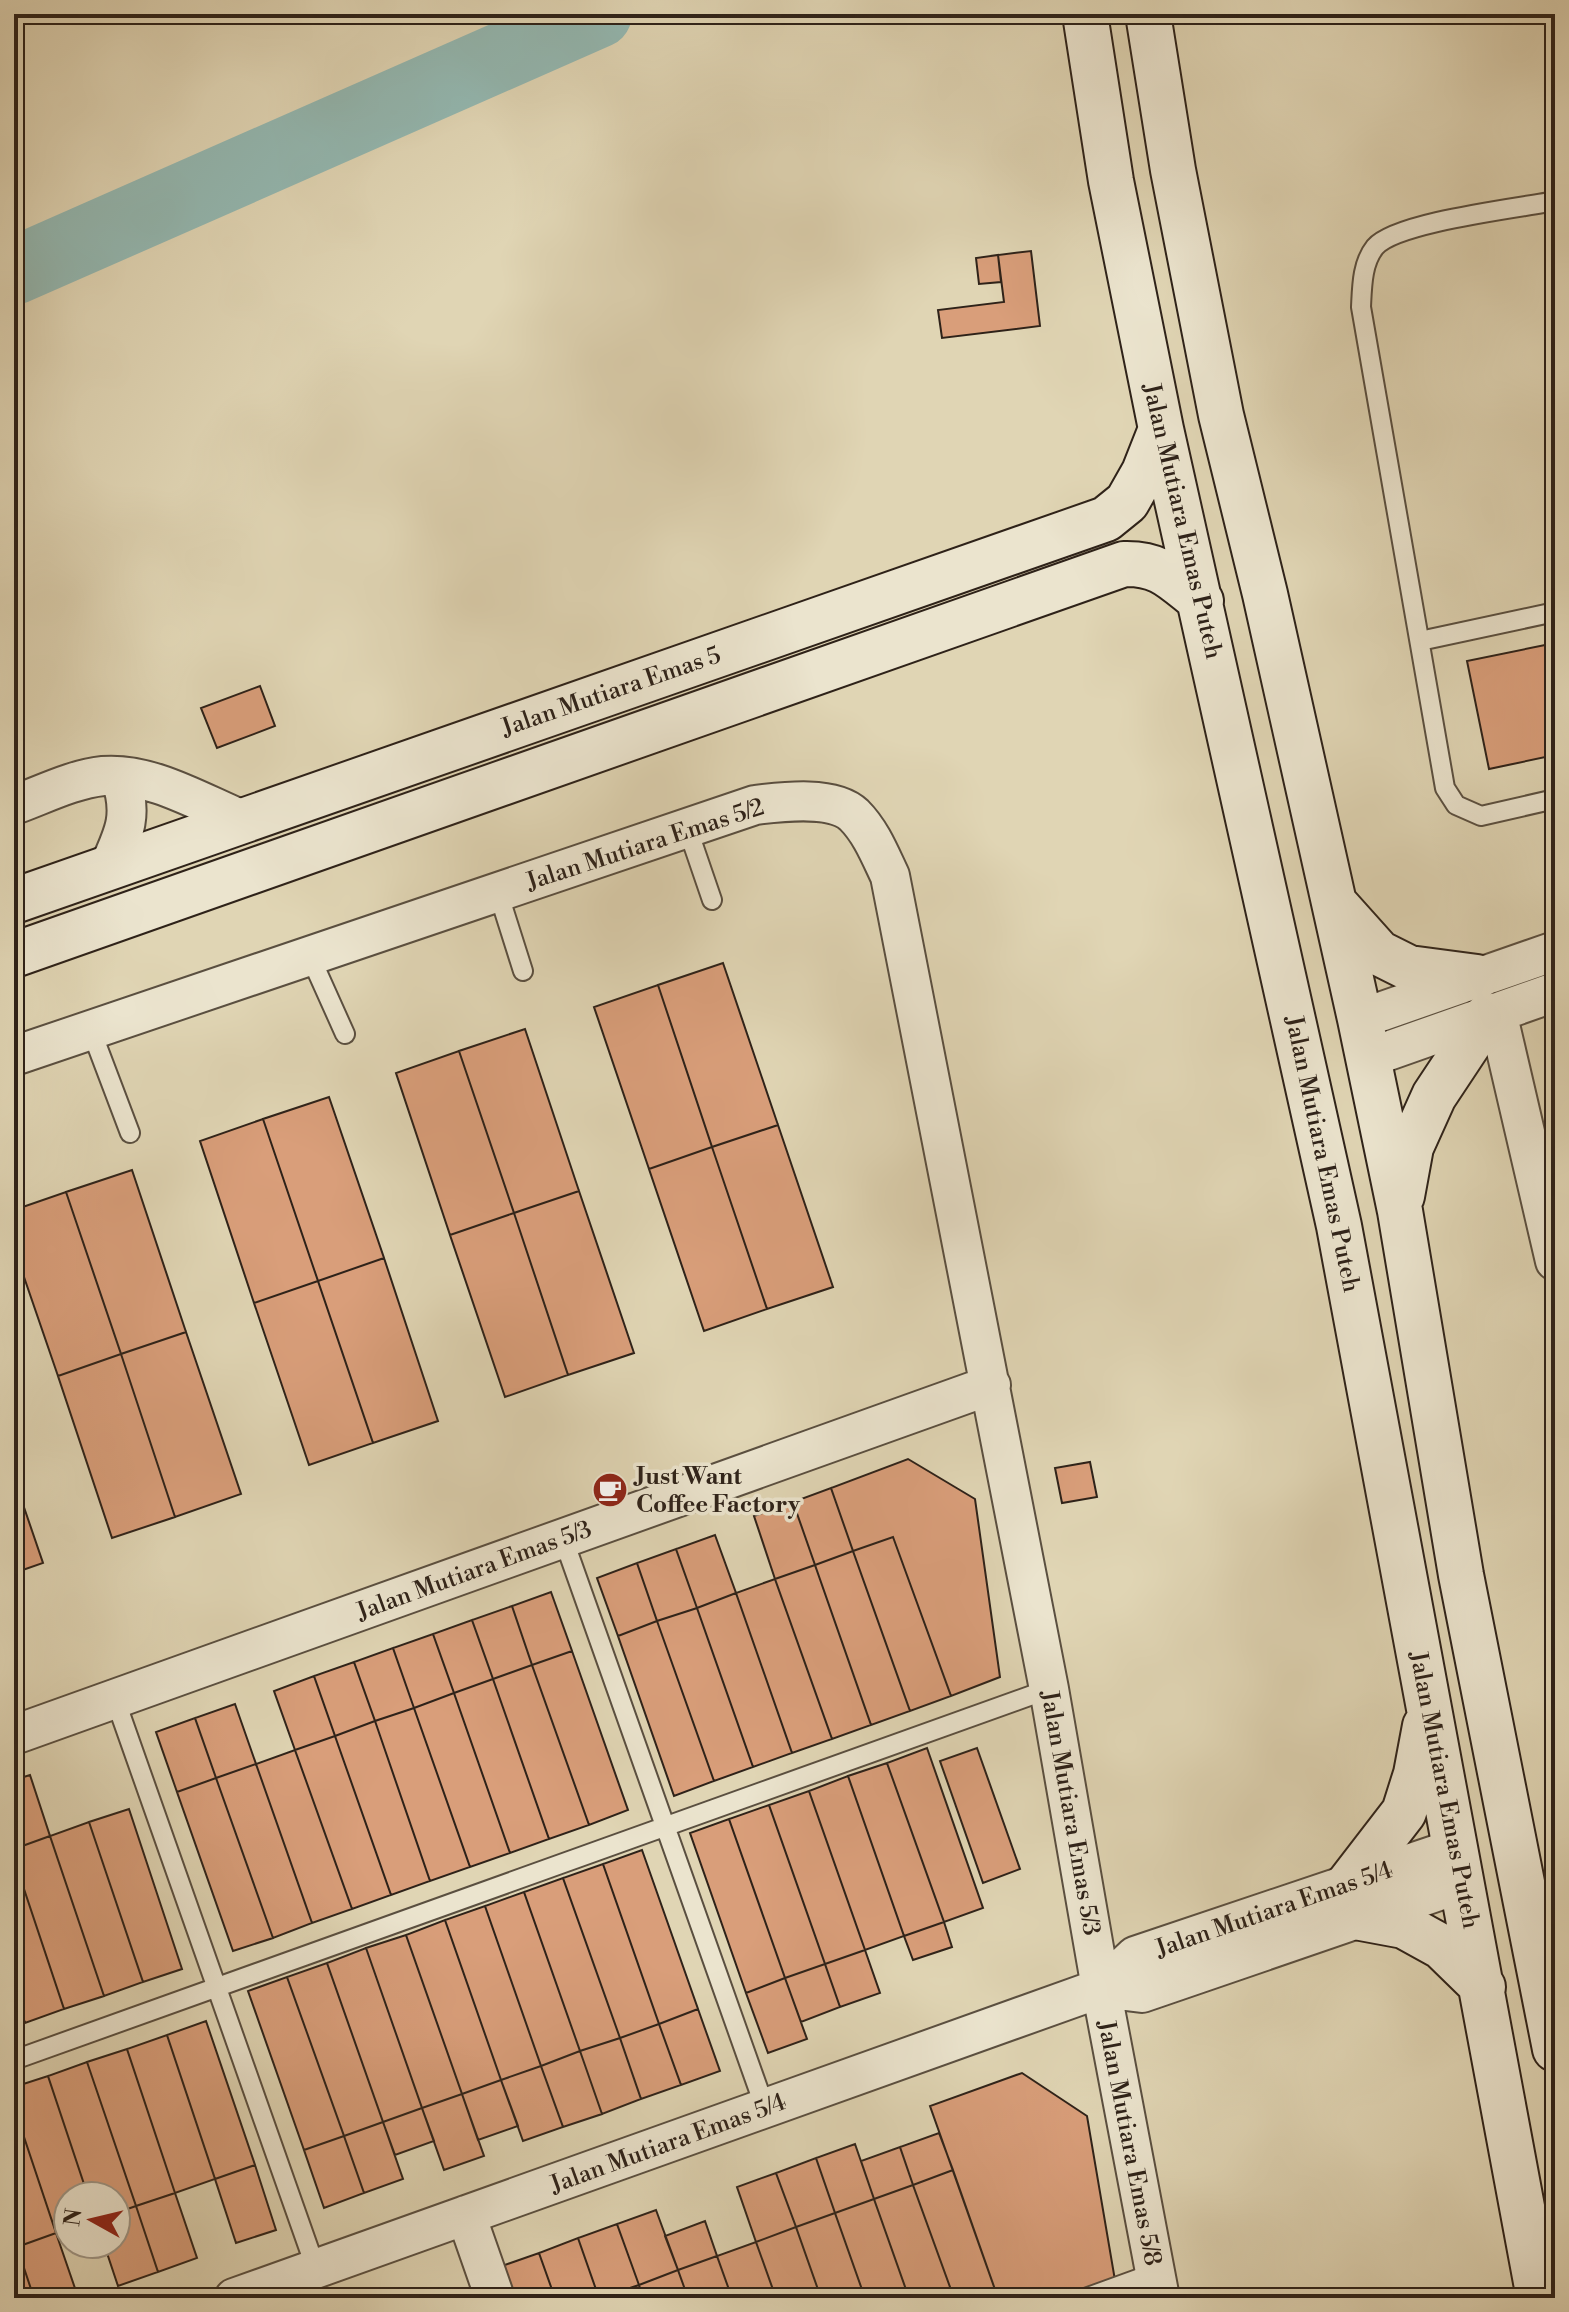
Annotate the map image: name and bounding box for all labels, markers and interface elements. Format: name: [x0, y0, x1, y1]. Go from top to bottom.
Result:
street label: Jalan Mutiara Emas Puteh: [1135, 380, 1228, 662]
street label: Jalan Mutiara Emas 5: [497, 640, 725, 744]
street label: Jalan Mutiara Emas 5/2: [522, 792, 768, 898]
street label: Jalan Mutiara Emas Puteh: [1278, 1012, 1366, 1295]
place label: Just Want Coffee Factory: [633, 1462, 801, 1520]
cafe icon: Just Want Coffee Factory: [591, 1471, 629, 1509]
street label: Jalan Mutiara Emas 5/3: [352, 1514, 596, 1628]
street label: Jalan Mutiara Emas Puteh: [1402, 1648, 1486, 1931]
street label: Jalan Mutiara Emas 5/3: [1034, 1688, 1106, 1938]
street label: Jalan Mutiara Emas 5/4: [1151, 1855, 1397, 1965]
street label: Jalan Mutiara Emas 5/8: [1090, 2017, 1168, 2268]
street label: Jalan Mutiara Emas 5/4: [545, 2087, 790, 2201]
north arrow: [52, 2180, 132, 2260]
text: N: [59, 2206, 88, 2228]

